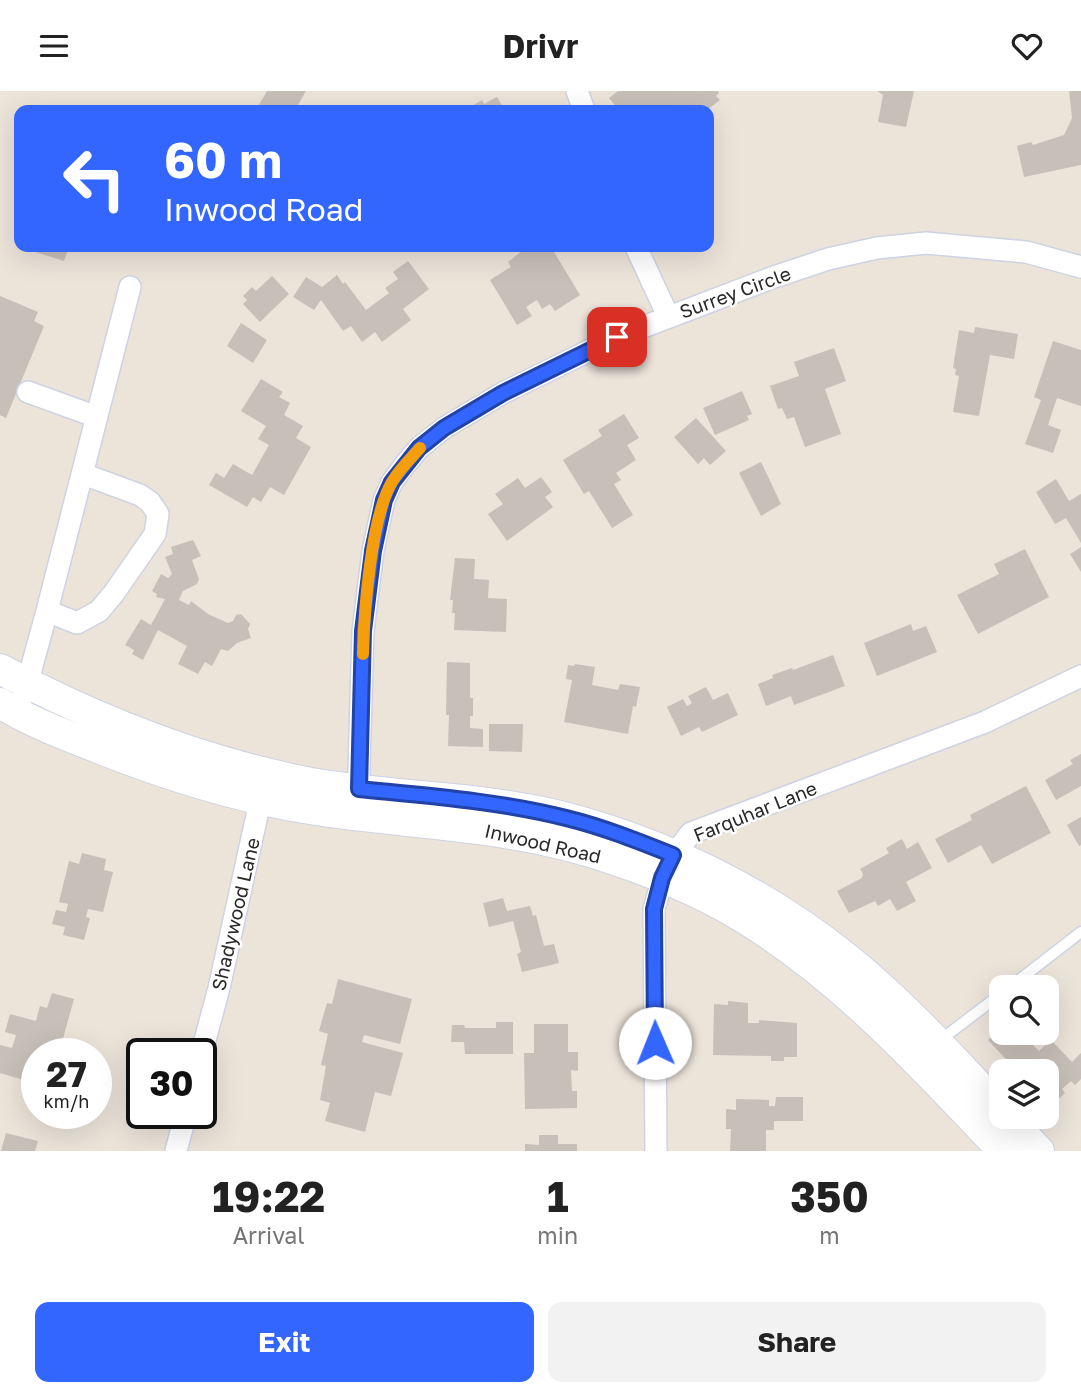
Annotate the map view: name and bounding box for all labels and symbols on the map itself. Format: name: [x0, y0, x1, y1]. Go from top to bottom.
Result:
street label: Surrey Circle: [676, 261, 794, 323]
pin: [587, 307, 647, 367]
street label: Farquhar Lane: [690, 776, 820, 846]
street label: Inwood Road: [483, 818, 603, 868]
street label: Shadywood Lane: [206, 835, 264, 993]
position arrow: [618, 1006, 692, 1080]
speed limit sign: 30: [126, 1038, 217, 1129]

